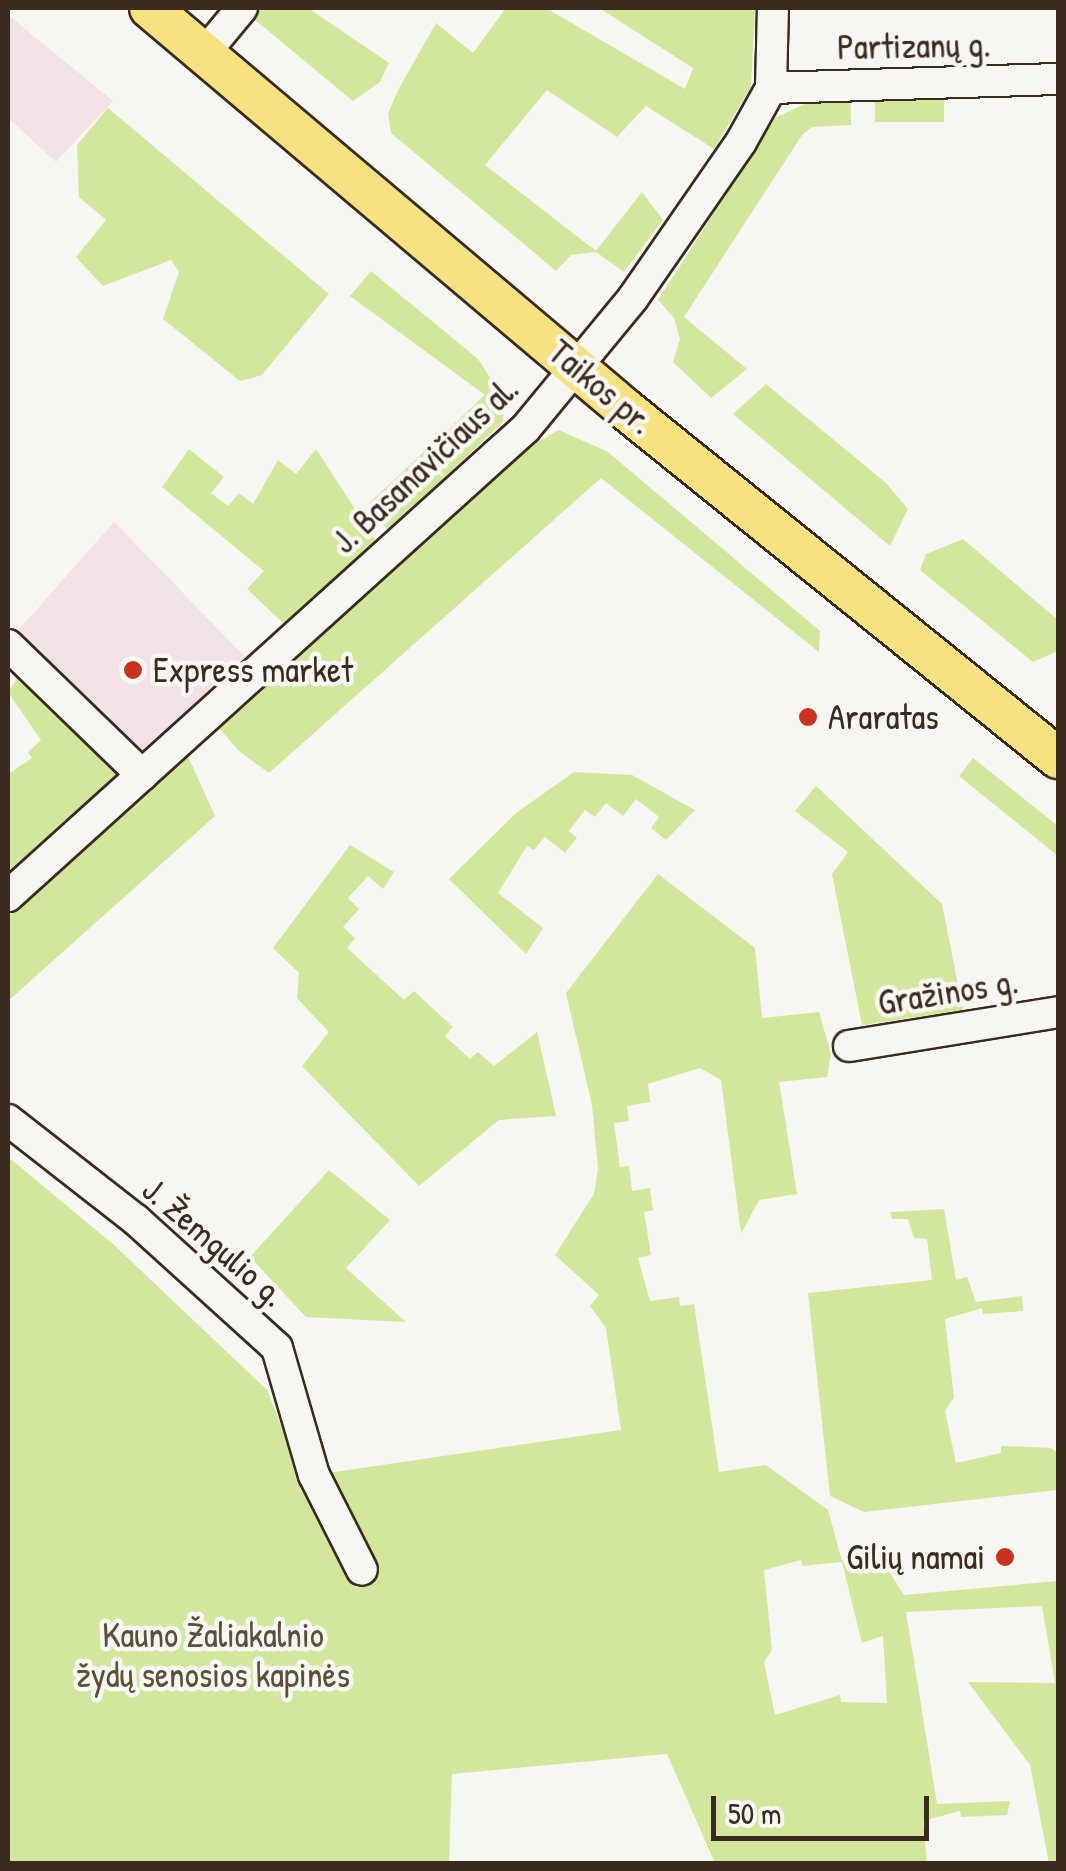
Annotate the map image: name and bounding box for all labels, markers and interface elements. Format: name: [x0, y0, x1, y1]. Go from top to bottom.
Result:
street label: Partizanų g.: [837, 24, 991, 68]
street label: Taikos pr.: [540, 331, 662, 443]
street label: J. Basanavičiaus al.: [323, 368, 527, 562]
place label: Express market: [153, 649, 353, 691]
marker: Express market: [122, 659, 144, 681]
place label: Araratas: [828, 696, 939, 738]
marker: Araratas: [797, 706, 819, 728]
street label: Gražinos g.: [875, 960, 1021, 1024]
street label: J. Žemgulio g.: [134, 1168, 294, 1316]
place label: Gilių namai: [846, 1536, 985, 1578]
marker: Gilių namai: [994, 1546, 1016, 1568]
park label: Kauno Žaliakalnio žydų senosios kapinės: [76, 1614, 350, 1696]
scale bar: [716, 1776, 934, 1838]
text: 50 m: [728, 1793, 781, 1833]

